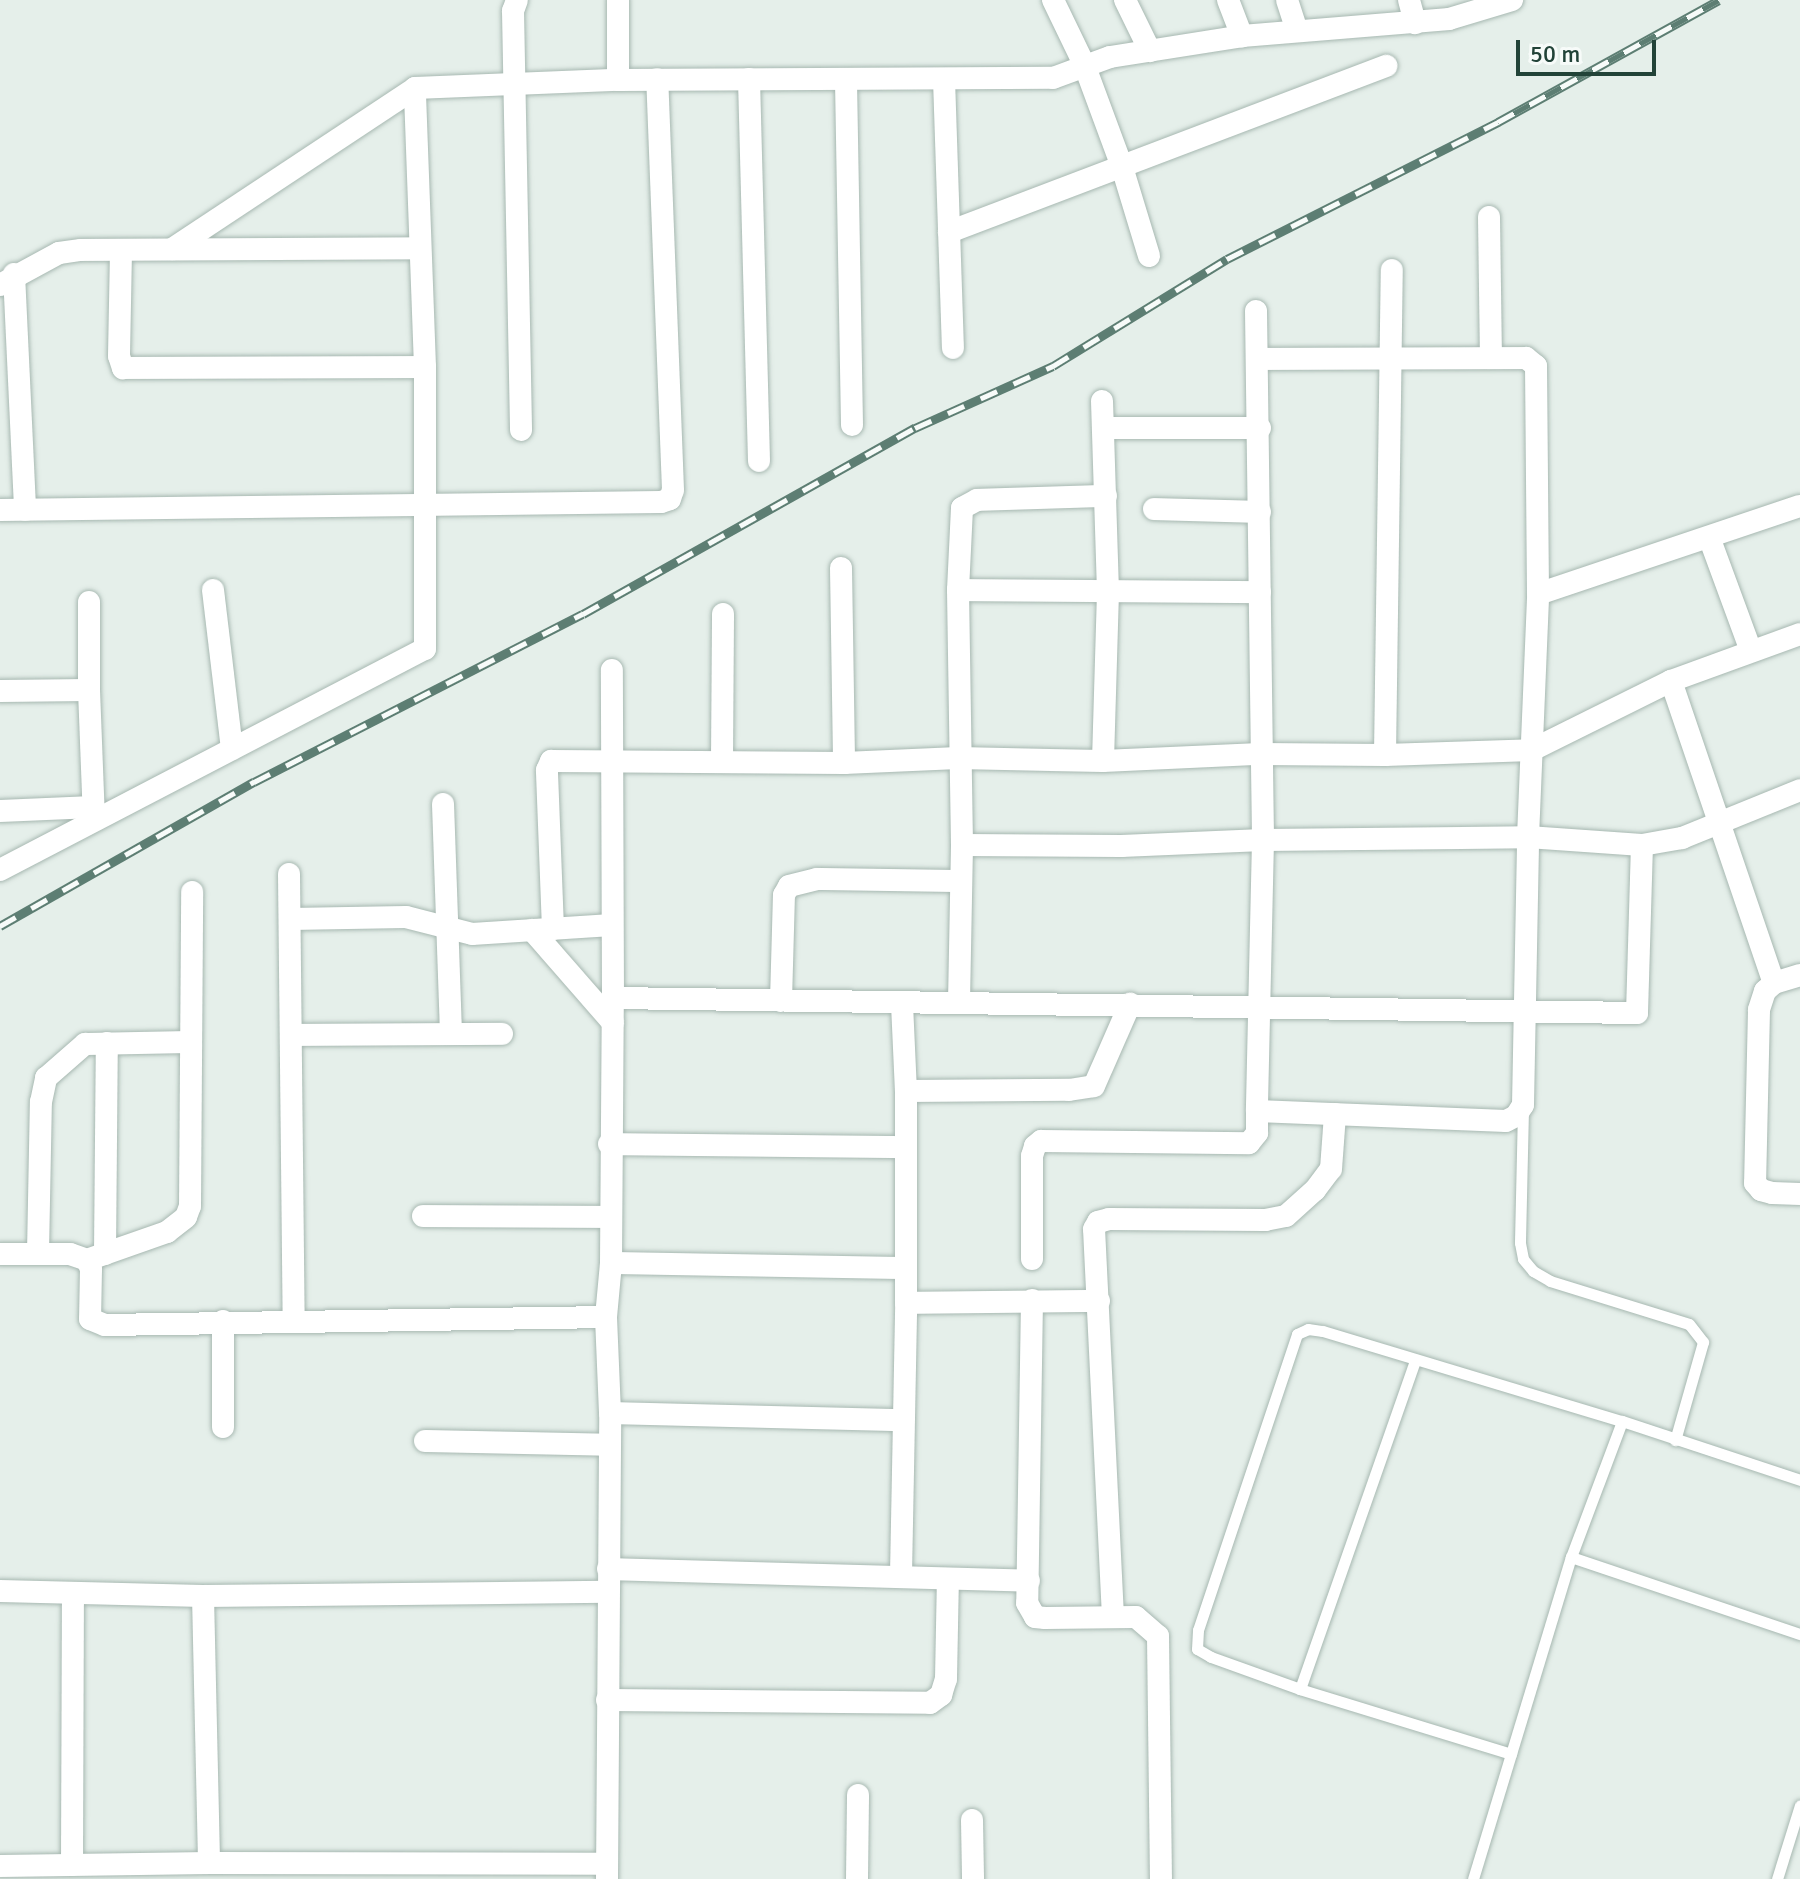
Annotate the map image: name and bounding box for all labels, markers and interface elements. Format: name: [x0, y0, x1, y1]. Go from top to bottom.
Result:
scale bar: [1520, 24, 1660, 74]
text: 50 m: [1530, 39, 1580, 69]

